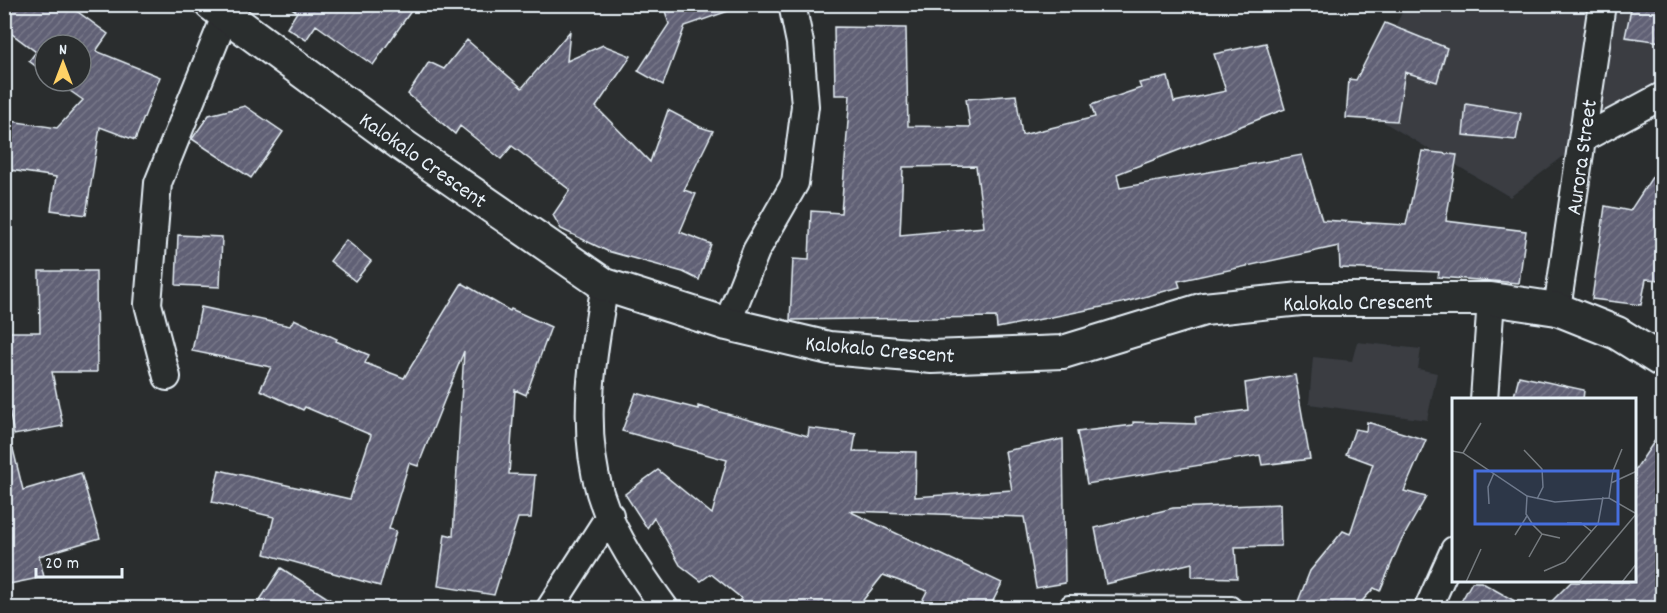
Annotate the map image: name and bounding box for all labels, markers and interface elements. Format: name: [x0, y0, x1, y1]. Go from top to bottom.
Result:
north arrow: [33, 33, 93, 93]
text: N: [59, 39, 67, 62]
street label: Aurora Street: [1560, 98, 1607, 217]
street label: Kalokalo Crescent: [352, 106, 492, 217]
street label: Kalokalo Crescent: [1283, 288, 1433, 321]
street label: Kalokalo Crescent: [804, 330, 956, 373]
inset map: [1452, 398, 1637, 583]
scale bar: [36, 541, 122, 579]
text: 20 m: [45, 552, 79, 577]

